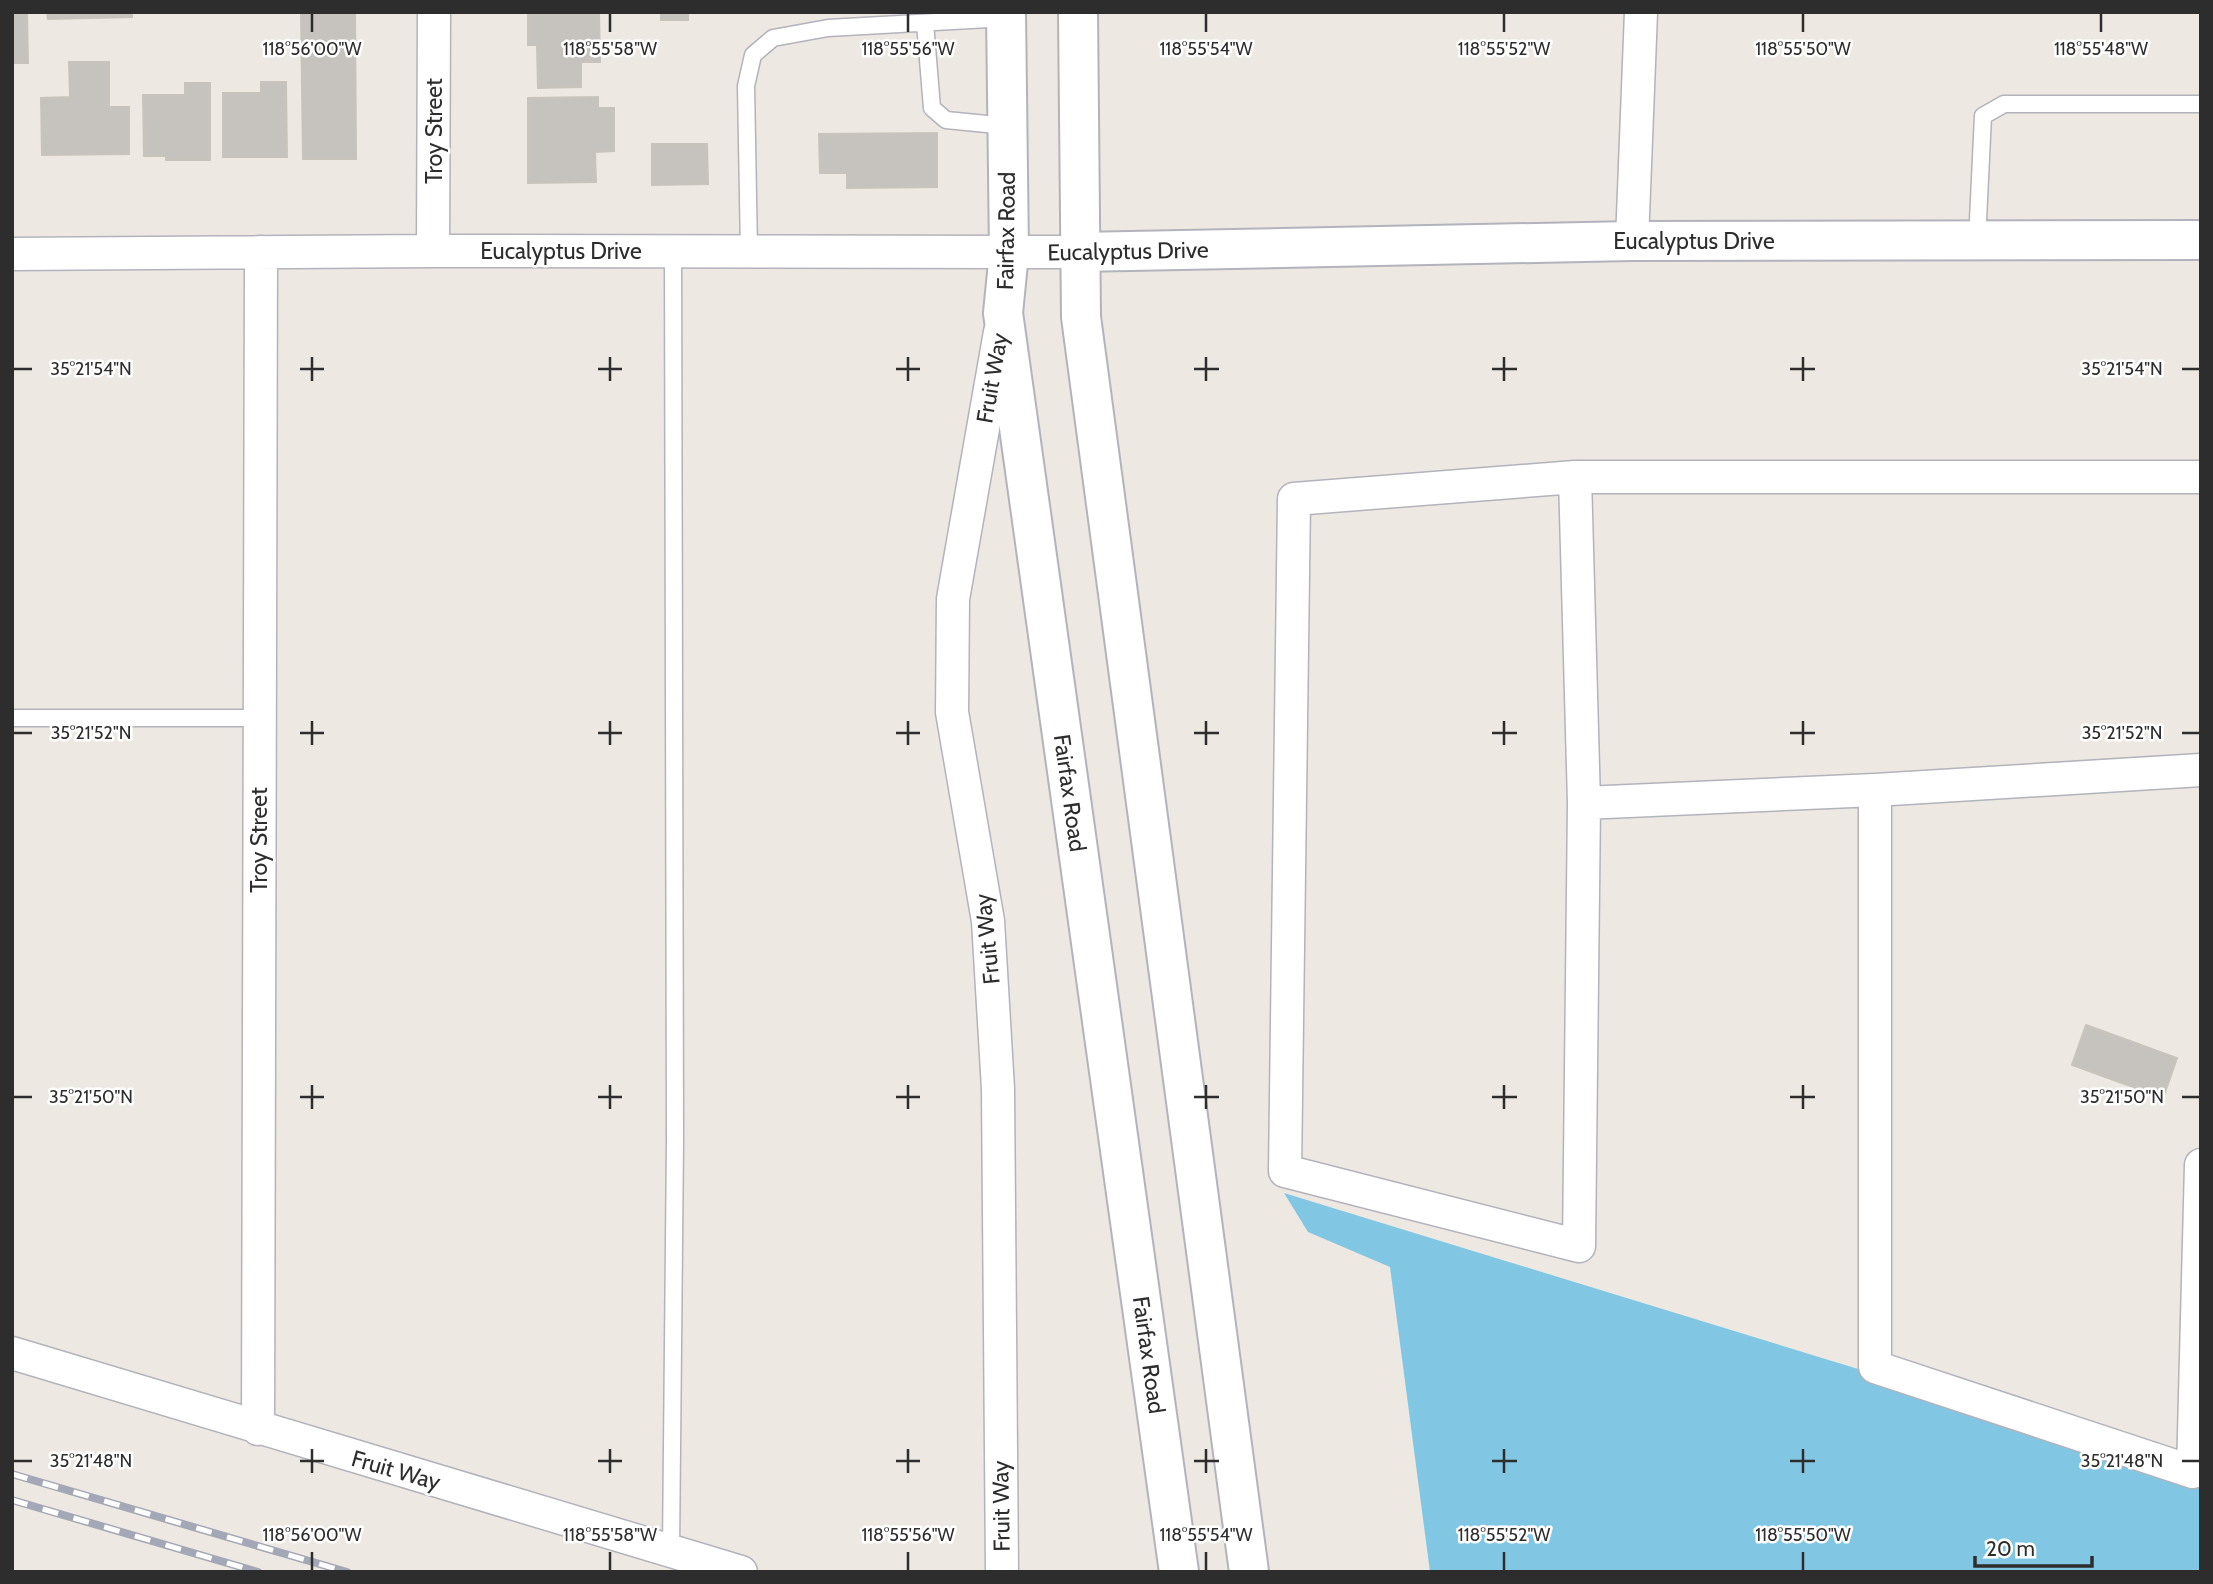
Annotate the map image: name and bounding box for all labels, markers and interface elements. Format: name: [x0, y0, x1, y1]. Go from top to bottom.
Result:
text: 118°56'00"W: [263, 38, 361, 60]
text: 118°55'58"W: [563, 38, 657, 60]
text: 118°55'56"W: [861, 38, 955, 60]
text: 118°55'54"W: [1159, 38, 1253, 60]
text: 118°55'52"W: [1458, 38, 1550, 60]
text: 118°55'50"W: [1755, 38, 1851, 60]
text: 118°55'48"W: [2054, 38, 2148, 60]
street label: Troy Street: [420, 78, 448, 184]
street label: Fairfax Road: [991, 172, 1021, 290]
street label: Eucalyptus Drive: [1613, 227, 1775, 255]
street label: Eucalyptus Drive: [1047, 236, 1209, 266]
street label: Eucalyptus Drive: [480, 237, 642, 265]
street label: Fruit Way: [970, 330, 1014, 425]
text: 35°21'54"N: [50, 358, 132, 380]
text: 35°21'54"N: [2081, 358, 2163, 380]
text: 35°21'52"N: [51, 722, 131, 744]
text: 35°21'52"N: [2082, 722, 2162, 744]
street label: Fairfax Road: [1048, 732, 1092, 854]
street label: Troy Street: [245, 787, 273, 893]
street label: Fruit Way: [968, 892, 1006, 986]
text: 35°21'50"N: [49, 1086, 133, 1108]
text: 35°21'50"N: [2080, 1086, 2164, 1108]
street label: Fairfax Road: [1127, 1294, 1171, 1416]
street label: Fruit Way: [348, 1444, 444, 1496]
text: 35°21'48"N: [50, 1450, 132, 1472]
text: 35°21'48"N: [2081, 1450, 2163, 1472]
street label: Fruit Way: [986, 1460, 1016, 1552]
text: 118°56'00"W: [263, 1524, 361, 1546]
text: 118°55'58"W: [563, 1524, 657, 1546]
text: 118°55'56"W: [861, 1524, 955, 1546]
text: 118°55'54"W: [1159, 1524, 1253, 1546]
text: 118°55'52"W: [1458, 1524, 1550, 1546]
text: 118°55'50"W: [1755, 1524, 1851, 1546]
scale bar: [1975, 1524, 2092, 1568]
text: 20 m: [1986, 1536, 2035, 1561]

